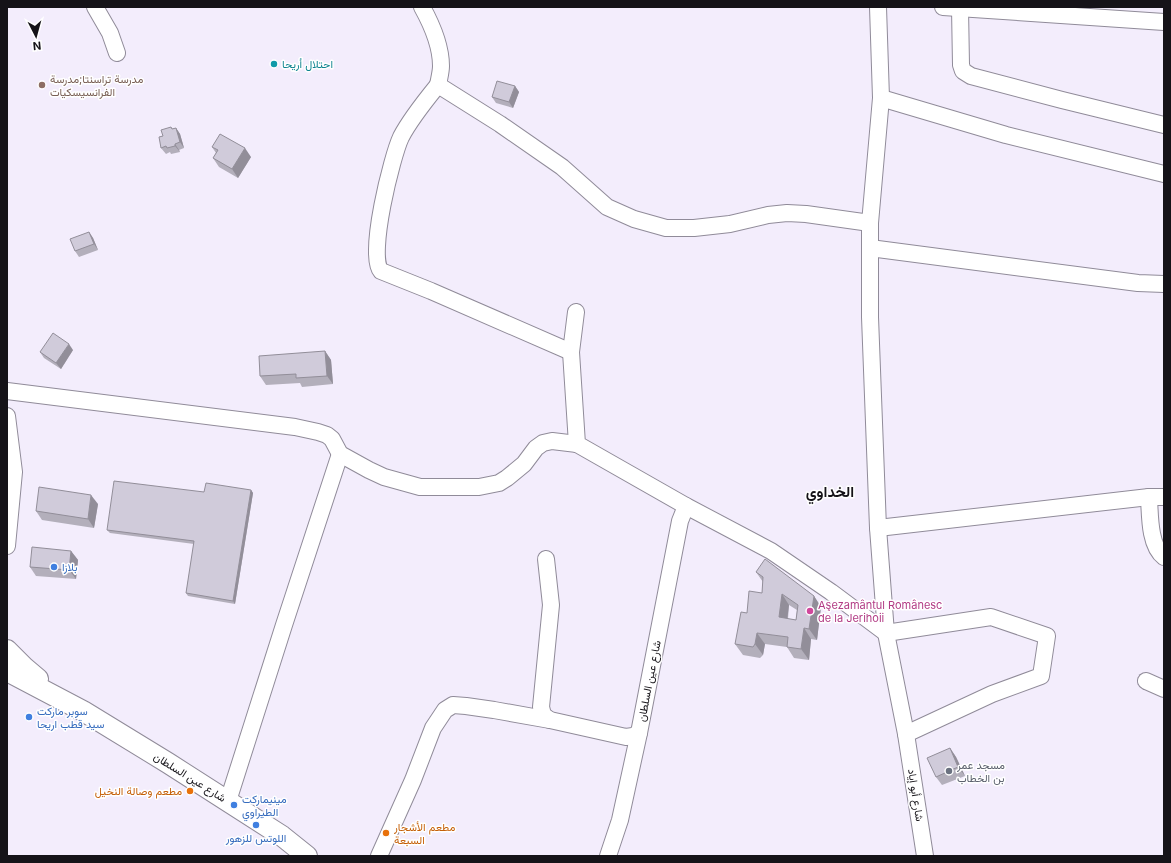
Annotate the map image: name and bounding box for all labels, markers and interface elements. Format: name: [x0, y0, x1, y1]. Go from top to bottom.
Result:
north arrow: [16, 16, 56, 56]
text: N: [32, 39, 42, 53]
place label: احتلال أريحا: [282, 57, 333, 71]
marker: احتلال أريحا: [269, 59, 279, 69]
place label: مدرسة تراسنتا;مدرسة الفرانسيسكيات: [50, 72, 143, 99]
marker: مدرسة تراسنتا;مدرسة الفرانسيسكيات: [37, 80, 47, 90]
district label: الخداوي: [806, 482, 854, 505]
place label: بلازا: [62, 560, 77, 574]
marker: بلازا: [49, 562, 59, 572]
place label: Aşezamântul Românesc de la Jerihoii: [818, 598, 942, 625]
marker: Aşezamântul Românesc de la Jerihoii: [805, 606, 815, 616]
street label: شارع عين السلطان: [634, 639, 665, 723]
place label: سوبر ماركت سيد قطب اريحا: [37, 704, 105, 731]
marker: سوبر ماركت سيد قطب اريحا: [24, 712, 34, 722]
street label: شارع عين السلطان: [151, 749, 229, 806]
place label: مسجد عمر بن الخطاب: [956, 758, 1005, 785]
marker: مسجد عمر بن الخطاب: [944, 766, 954, 776]
street label: شارع أبو إياد: [904, 768, 927, 823]
place label: مطعم وصالة النخيل: [95, 784, 182, 799]
marker: مطعم وصالة النخيل: [185, 786, 195, 796]
place label: مينيماركت الطيراوي: [242, 792, 287, 822]
marker: مينيماركت الطيراوي: [229, 800, 239, 810]
marker: اللوتس للزهور: [251, 820, 261, 830]
place label: مطعم الأشجار السبعة: [393, 820, 455, 847]
marker: مطعم الأشجار السبعة: [381, 828, 391, 838]
place label: اللوتس للزهور: [225, 831, 286, 845]

